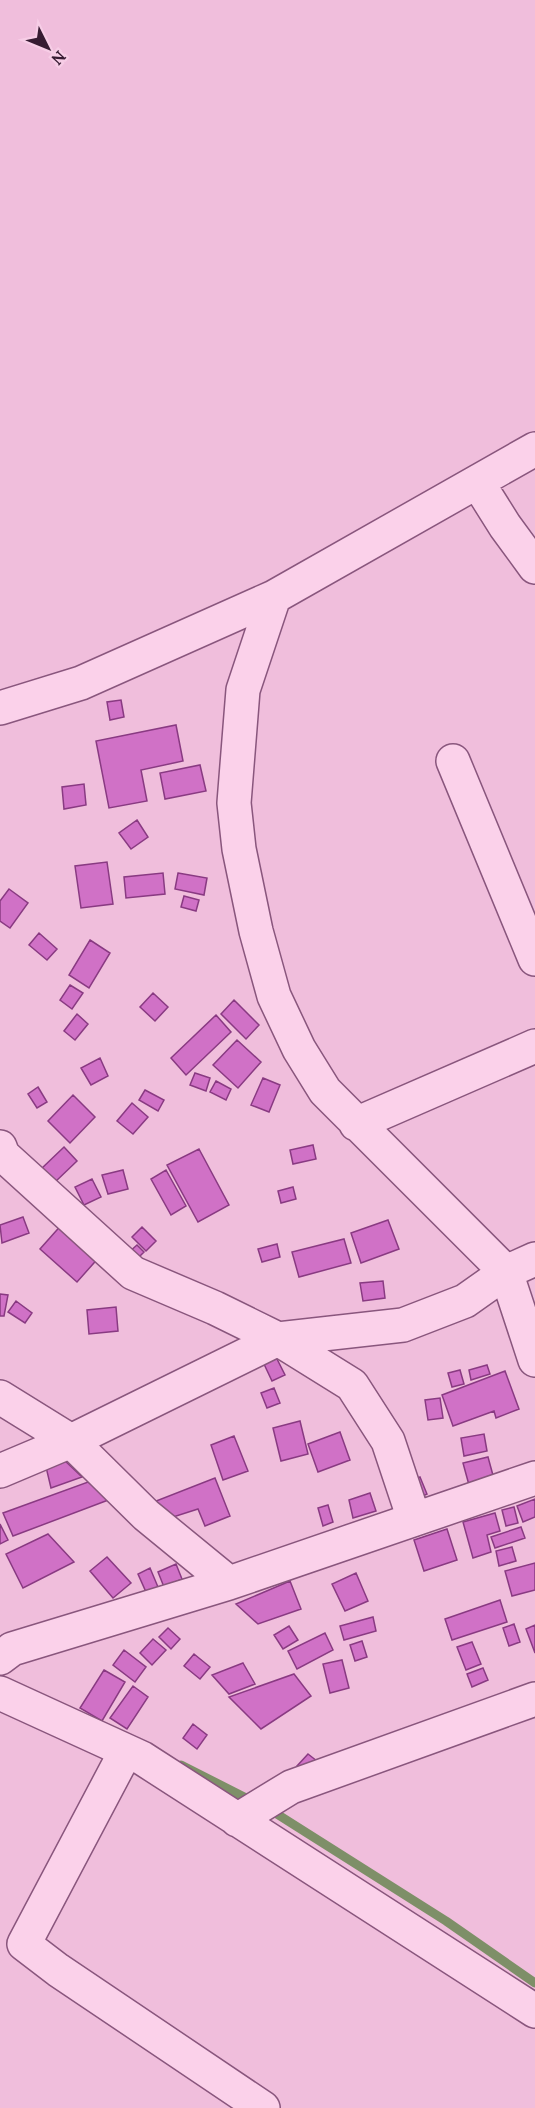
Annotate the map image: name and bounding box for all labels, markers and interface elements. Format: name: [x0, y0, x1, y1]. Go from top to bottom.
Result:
north arrow: [18, 18, 78, 78]
text: N: [47, 47, 71, 70]

